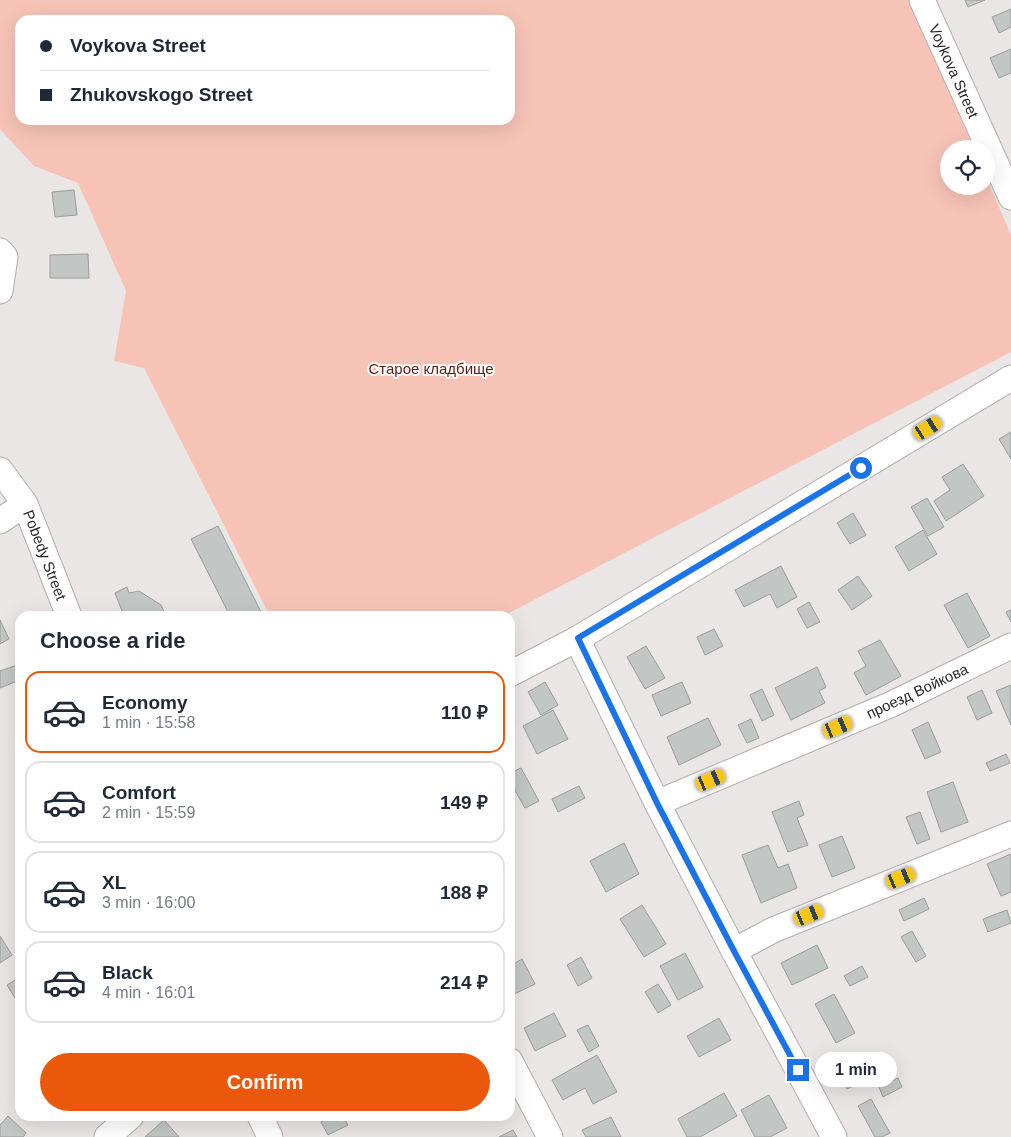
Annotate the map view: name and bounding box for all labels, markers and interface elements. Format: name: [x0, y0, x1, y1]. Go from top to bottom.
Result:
street label: Voykova Street: [926, 21, 983, 121]
text: Voykova Street: [70, 35, 206, 56]
text: Zhukovskogo Street: [70, 84, 253, 105]
map controls: [940, 140, 995, 195]
button: locate: [940, 140, 995, 195]
park label: Старое кладбище: [368, 360, 494, 377]
car: [911, 414, 944, 442]
route start: [850, 457, 872, 479]
street label: Pobedy Street: [20, 508, 70, 603]
text: Choose a ride: [40, 628, 185, 653]
street label: проезд Войкова: [863, 660, 971, 722]
icon: car: [42, 690, 87, 735]
text: Economy: [102, 692, 188, 713]
text: 110 ₽: [441, 702, 488, 723]
text: 1 min · 15:58: [102, 714, 195, 731]
car: [821, 714, 854, 740]
car: [694, 767, 727, 793]
icon: car: [42, 780, 87, 825]
text: Comfort: [102, 782, 176, 803]
text: 149 ₽: [440, 792, 488, 813]
text: 2 min · 15:59: [102, 804, 195, 821]
car: [884, 865, 917, 891]
icon: car: [42, 870, 87, 915]
text: XL: [102, 872, 126, 893]
text: 188 ₽: [440, 882, 488, 903]
text: 3 min · 16:00: [102, 894, 195, 911]
car: [792, 902, 825, 928]
icon: car: [42, 960, 87, 1005]
text: Black: [102, 962, 153, 983]
text: 214 ₽: [440, 972, 488, 993]
text: 4 min · 16:01: [102, 984, 195, 1001]
callout: 1 min: [816, 1052, 898, 1088]
button: Confirm: [40, 1053, 490, 1111]
route end: [787, 1059, 809, 1081]
text: 1 min: [835, 1061, 877, 1078]

